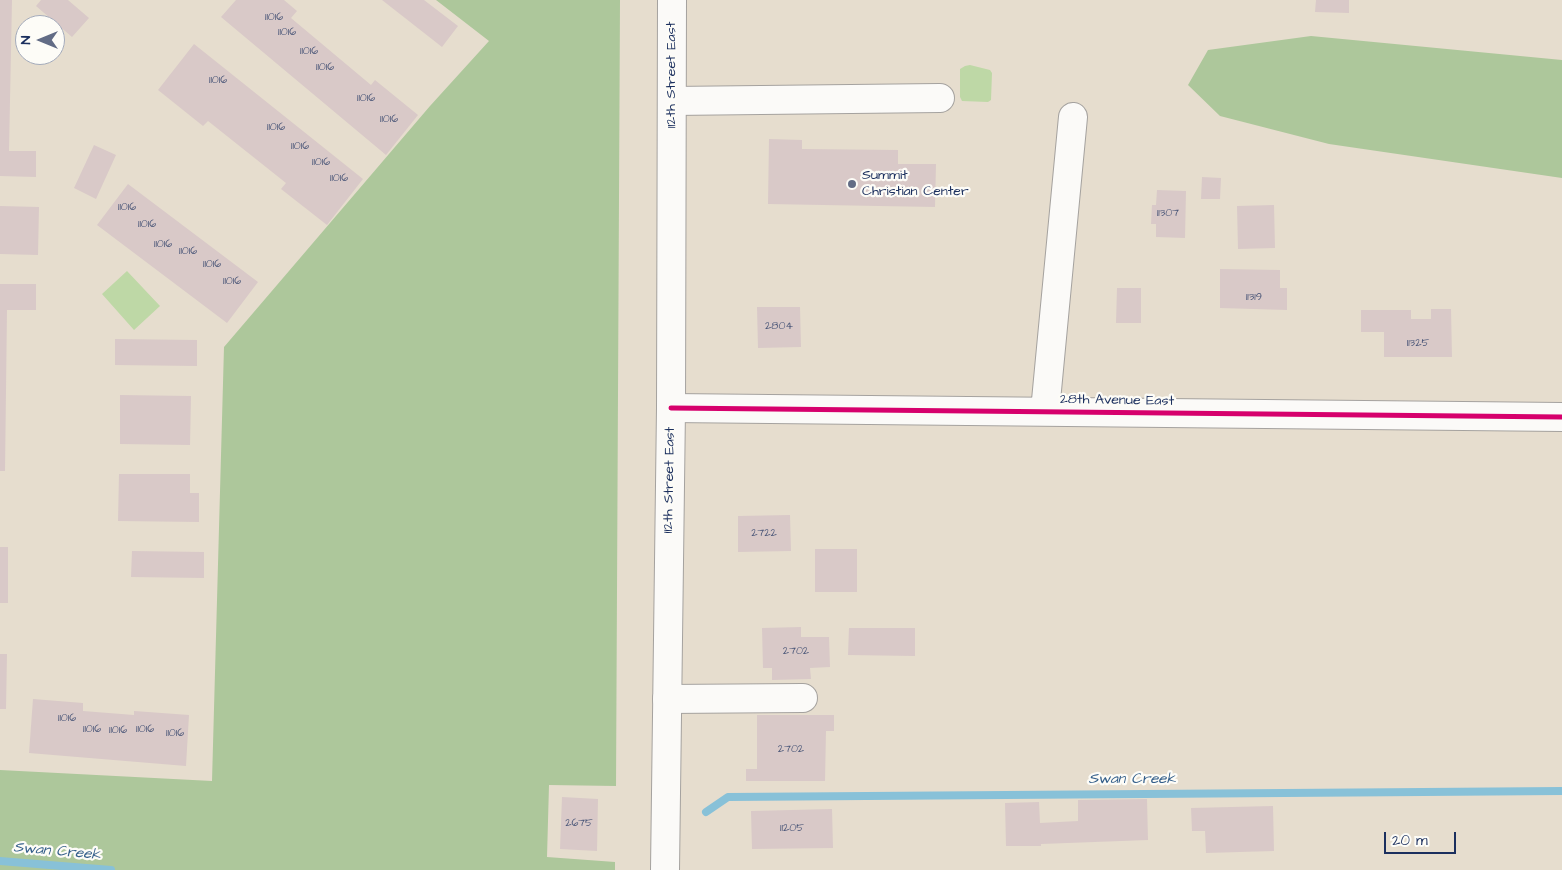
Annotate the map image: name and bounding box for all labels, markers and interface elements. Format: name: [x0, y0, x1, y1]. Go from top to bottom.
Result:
house number: 11016: [265, 11, 283, 25]
north arrow: [15, 15, 65, 65]
street label: 112th Street East: [664, 22, 680, 128]
house number: 11016: [278, 26, 296, 40]
text: N: [16, 36, 36, 44]
house number: 11016: [300, 45, 318, 59]
house number: 11016: [316, 61, 334, 75]
house number: 11016: [209, 74, 227, 88]
house number: 11016: [357, 92, 375, 106]
house number: 11016: [380, 113, 398, 127]
house number: 11016: [267, 121, 285, 135]
house number: 11016: [291, 140, 309, 154]
house number: 11016: [312, 156, 330, 170]
place label: Summit Christian Center: [862, 168, 969, 200]
house number: 11016: [330, 172, 348, 186]
marker: Summit Christian Center: [846, 178, 858, 190]
house number: 11016: [118, 201, 136, 215]
house number: 11307: [1157, 207, 1179, 221]
house number: 11016: [138, 218, 156, 232]
house number: 11016: [154, 238, 172, 252]
house number: 11016: [179, 245, 197, 259]
house number: 11016: [203, 258, 221, 272]
house number: 11016: [223, 275, 241, 289]
house number: 11319: [1246, 291, 1262, 305]
house number: 2804: [765, 320, 793, 334]
house number: 11325: [1407, 337, 1429, 351]
street label: 28th Avenue East: [1060, 392, 1174, 410]
street label: 112th Street East: [661, 427, 679, 533]
house number: 2722: [751, 527, 777, 541]
house number: 2702: [783, 645, 809, 659]
house number: 11016: [58, 712, 76, 726]
house number: 11016: [83, 723, 101, 737]
house number: 11016: [136, 723, 154, 737]
house number: 11016: [109, 724, 127, 738]
house number: 11016: [166, 727, 184, 741]
house number: 2702: [778, 743, 804, 757]
water label: Swan Creek: [1088, 771, 1176, 789]
house number: 2675: [565, 817, 593, 831]
house number: 11205: [780, 822, 804, 836]
scale bar: [1387, 822, 1460, 854]
text: 20 m: [1392, 830, 1428, 851]
water label: Swan Creek: [13, 839, 101, 865]

